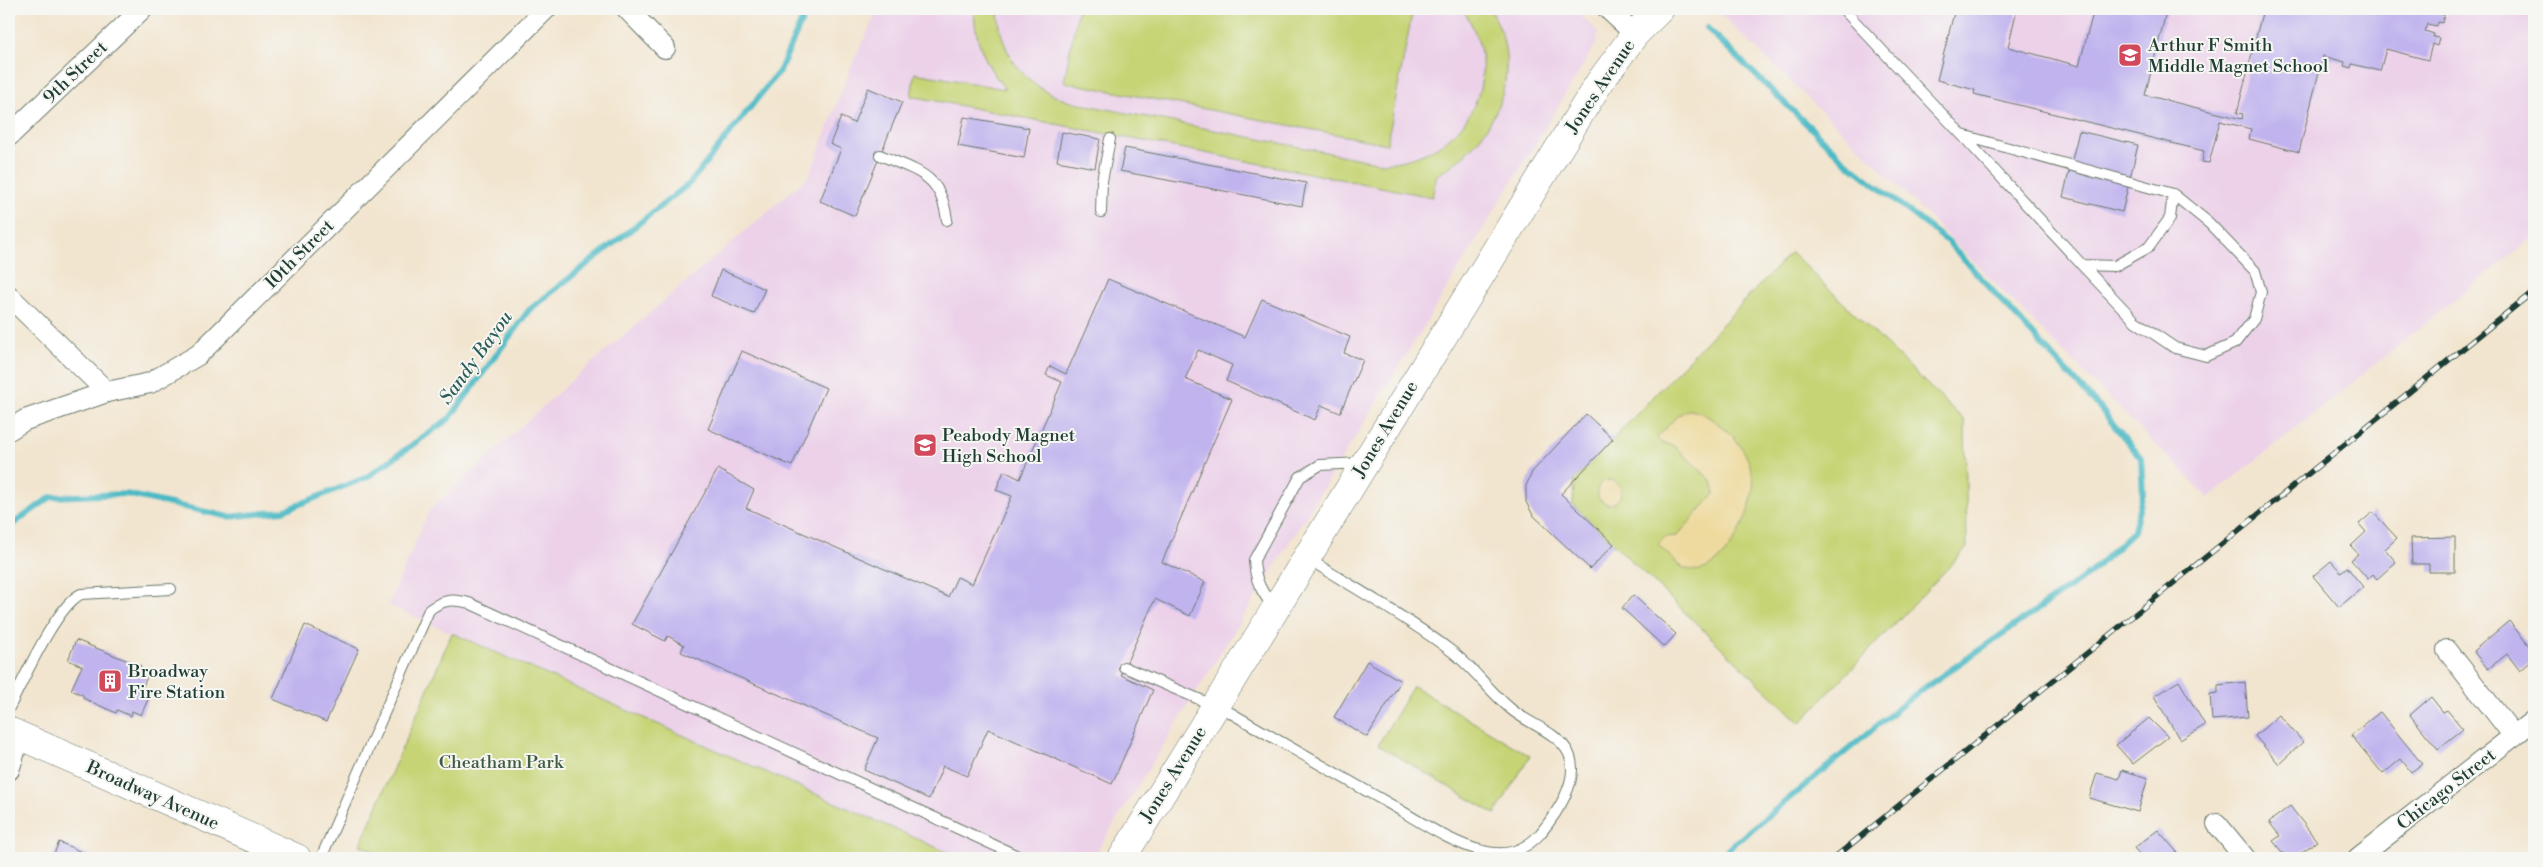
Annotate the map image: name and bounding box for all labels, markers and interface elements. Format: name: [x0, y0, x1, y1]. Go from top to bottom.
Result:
place label: Arthur F Smith Middle Magnet School: [2147, 34, 2329, 78]
street label: Jones Avenue: [1560, 35, 1640, 139]
street label: 9th Street: [38, 36, 113, 109]
school or university icon: Arthur F Smith Middle Magnet School: [2117, 42, 2143, 68]
street label: 10th Street: [260, 214, 339, 294]
water label: Sandy Bayou: [434, 306, 518, 409]
street label: Jones Avenue: [1347, 377, 1423, 483]
place label: Peabody Magnet High School: [942, 424, 1076, 468]
school or university icon: Peabody Magnet High School: [912, 432, 938, 458]
place label: Broadway Fire Station: [127, 660, 226, 704]
building icon: Broadway Fire Station: [97, 668, 123, 694]
street label: Jones Avenue: [1134, 722, 1212, 827]
street label: Chicago Street: [2392, 743, 2501, 835]
park label: Cheatham Park: [439, 751, 565, 774]
street label: Broadway Avenue: [82, 755, 223, 835]

